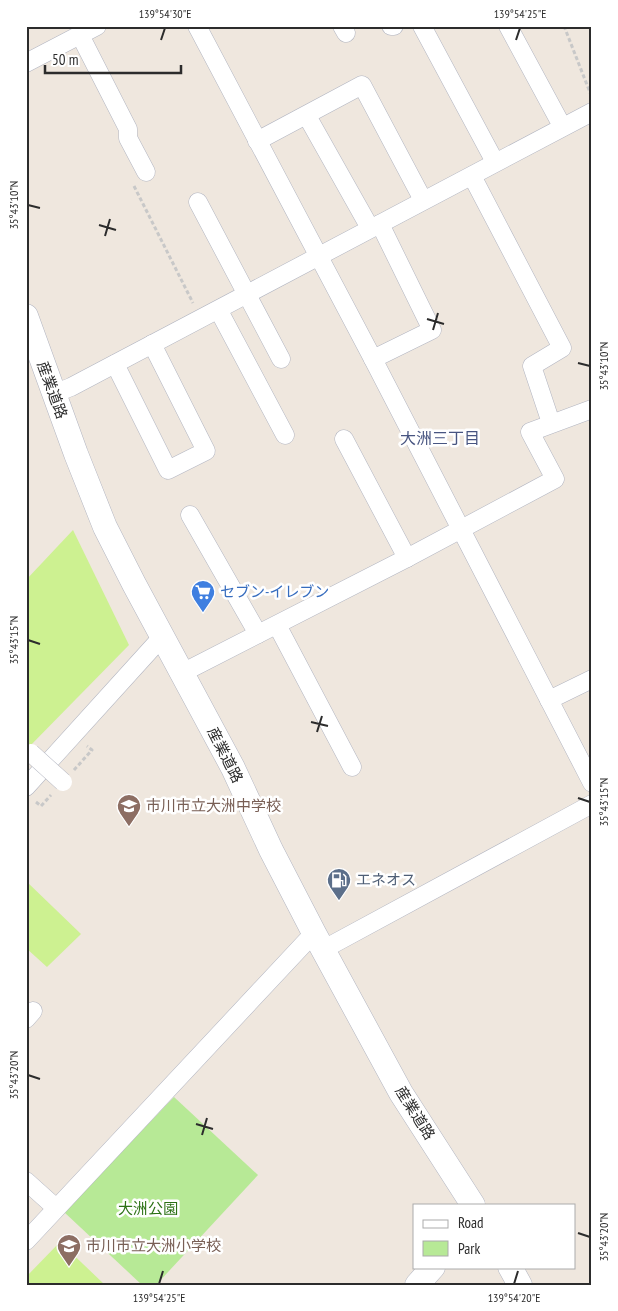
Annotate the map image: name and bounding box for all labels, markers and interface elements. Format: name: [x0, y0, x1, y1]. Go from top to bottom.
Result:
text: 139°54'30"E: [139, 6, 191, 21]
text: 139°54'25"E: [494, 6, 546, 21]
scale bar: [45, 42, 181, 74]
text: 50 m: [52, 50, 78, 69]
text: 35°43'10"N: [6, 181, 21, 229]
text: 35°43'10"N: [596, 342, 611, 390]
street label: 産業道路: [33, 358, 72, 421]
district label: 大洲三丁目: [400, 428, 480, 448]
supermarket icon: セブン-イレブン: [190, 579, 216, 613]
place label: セブン-イレブン: [220, 582, 329, 601]
text: 35°43'15"N: [6, 616, 21, 664]
street label: 産業道路: [203, 724, 248, 786]
text: 35°43'15"N: [596, 778, 611, 826]
school or university icon: 市川市立大洲中学校: [116, 793, 142, 827]
place label: 市川市立大洲中学校: [146, 796, 281, 815]
fuel station icon: エネオス: [326, 867, 352, 901]
place label: エネオス: [356, 870, 416, 889]
text: 35°43'20"N: [6, 1051, 21, 1099]
street label: 産業道路: [391, 1082, 439, 1143]
park label: 大洲公園: [118, 1199, 178, 1218]
legend: [413, 1204, 576, 1268]
text: Road: [458, 1213, 484, 1232]
text: 35°43'20"N: [596, 1213, 611, 1261]
school or university icon: 市川市立大洲小学校: [56, 1233, 82, 1267]
place label: 市川市立大洲小学校: [86, 1236, 221, 1255]
text: Park: [458, 1239, 480, 1258]
text: 139°54'25"E: [133, 1290, 185, 1305]
text: 139°54'20"E: [488, 1290, 540, 1305]

